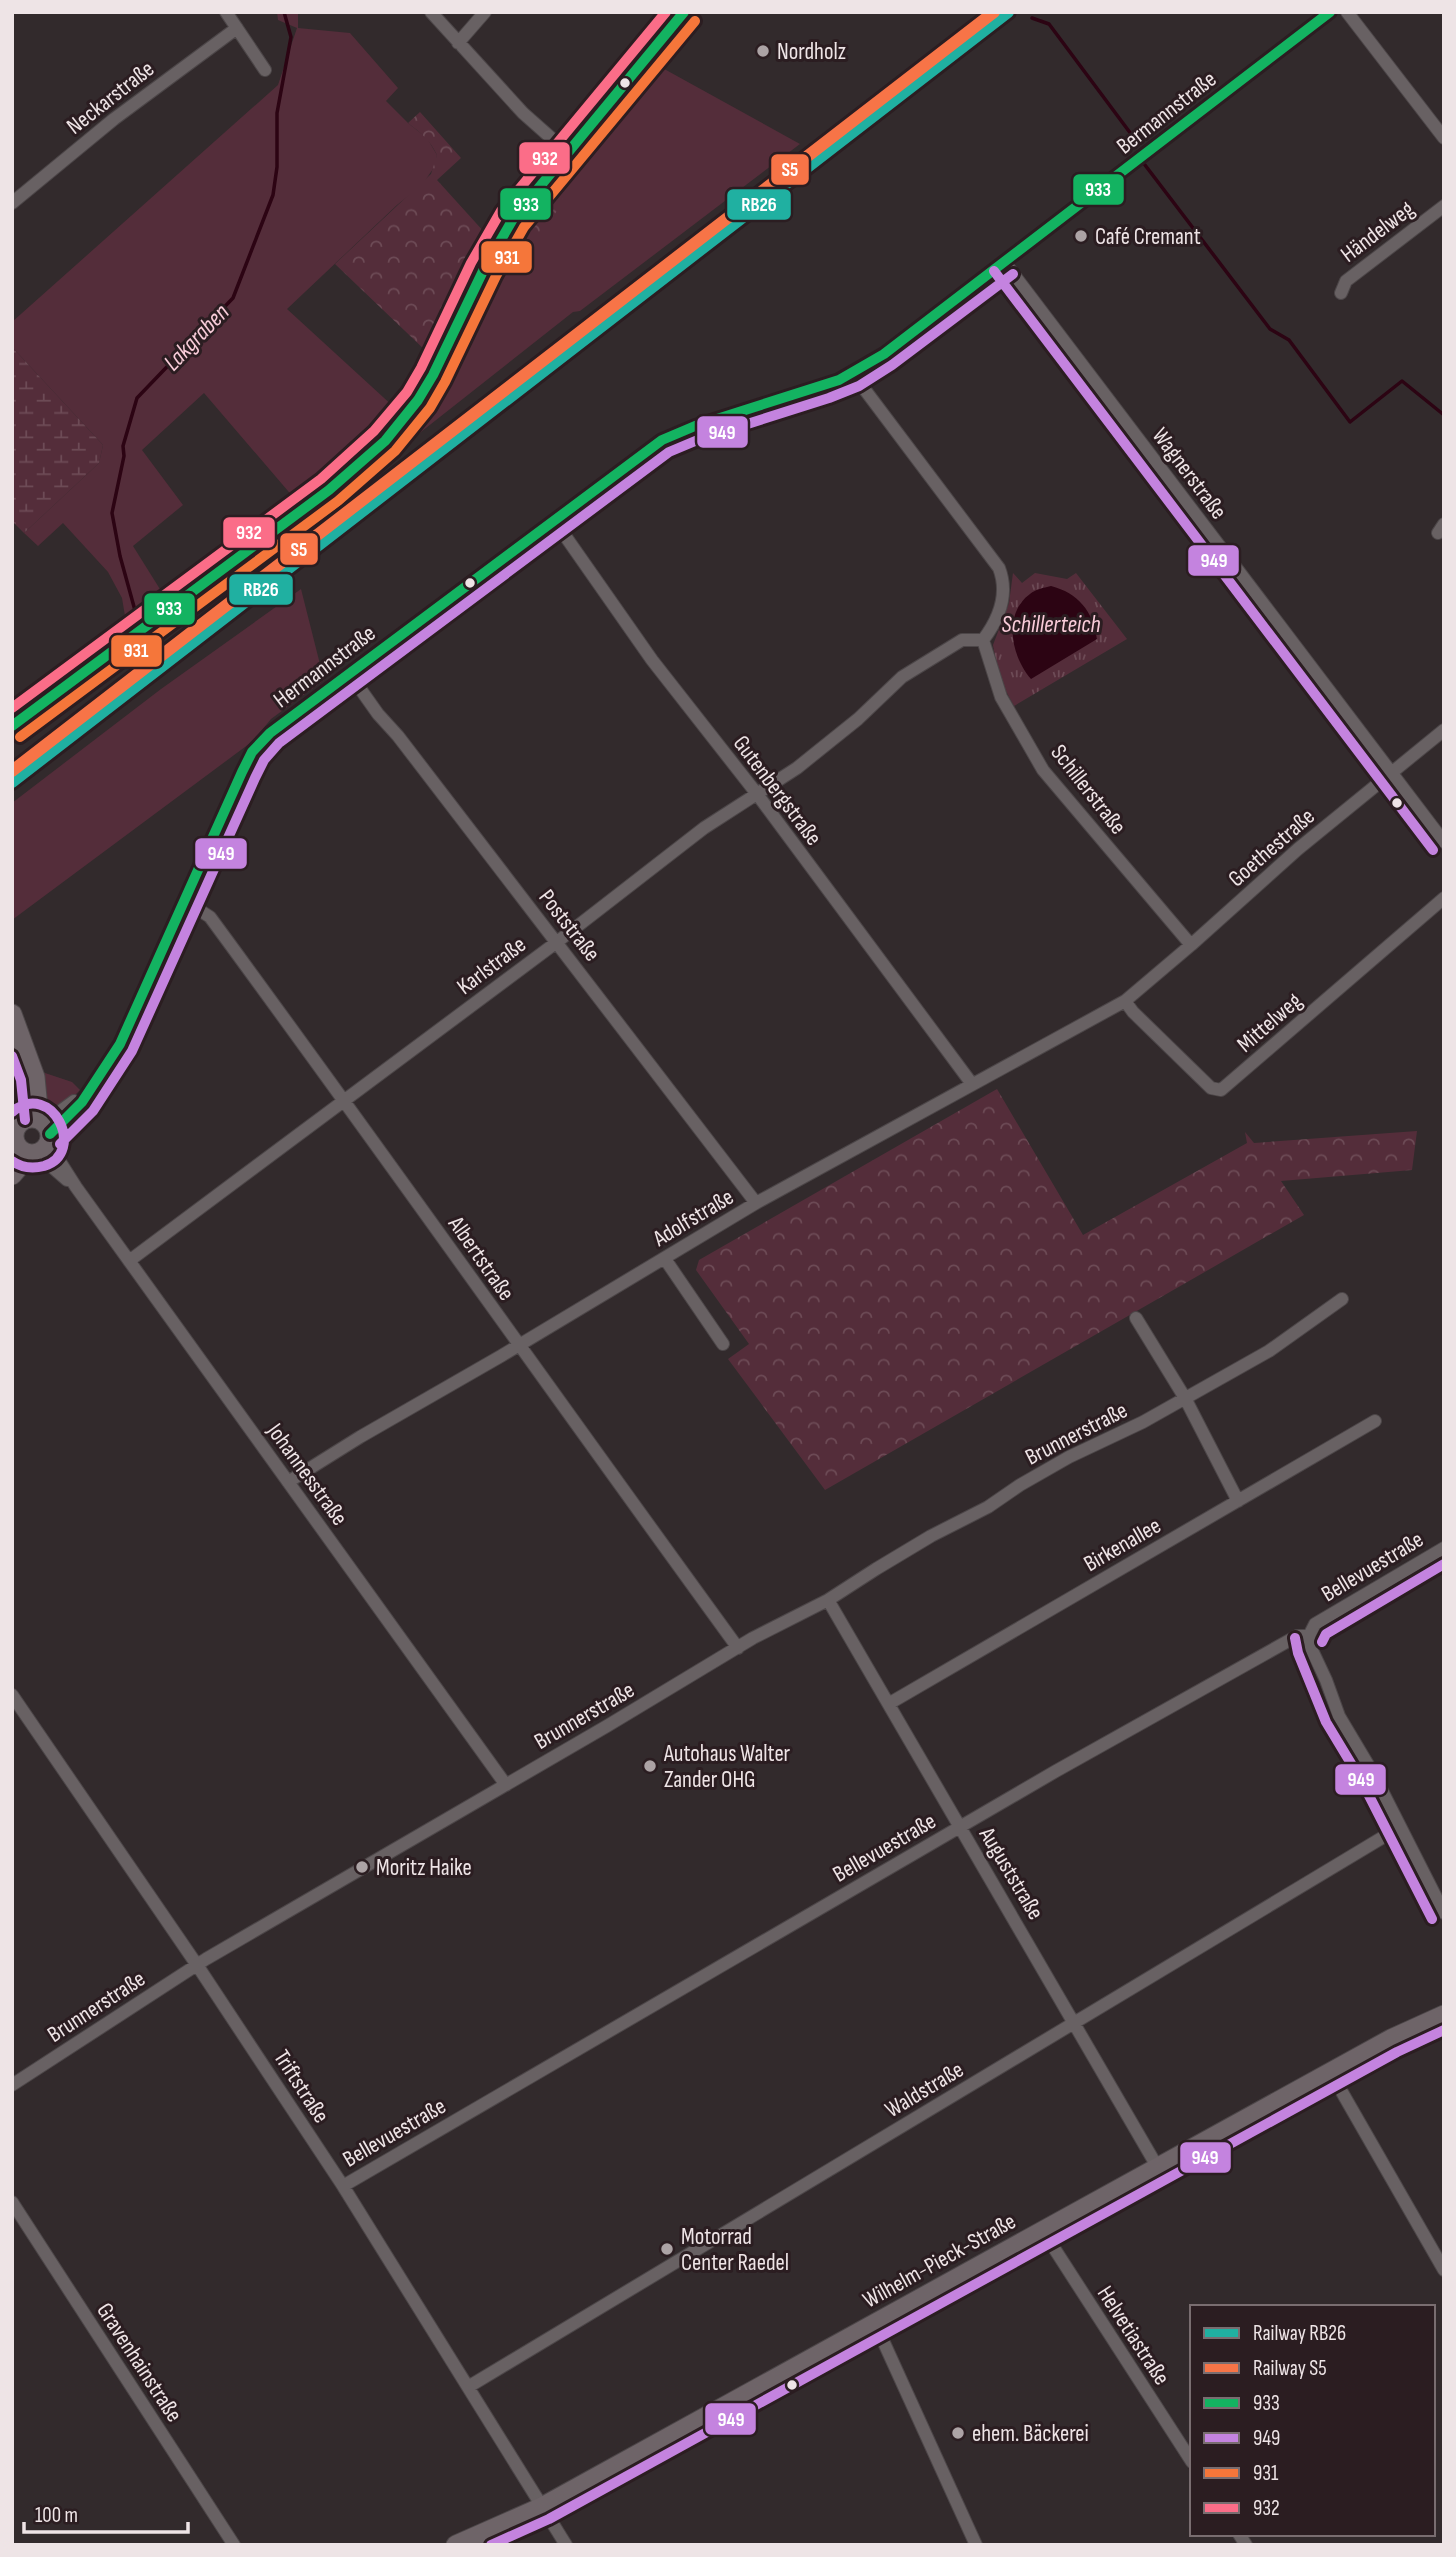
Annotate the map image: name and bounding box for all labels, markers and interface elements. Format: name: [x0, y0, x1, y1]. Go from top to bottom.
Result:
place label: Nordholz: [777, 38, 846, 66]
marker: Nordholz: [755, 43, 771, 59]
street label: Neckarstraße: [61, 55, 160, 141]
street label: Bermannstraße: [1111, 65, 1222, 160]
unlabelled marker: [618, 76, 632, 90]
line badge: 932: [518, 141, 571, 175]
text: 932: [532, 148, 558, 171]
line badge: S5: [770, 153, 810, 186]
text: S5: [782, 159, 798, 182]
line badge: 933: [1072, 173, 1125, 206]
text: 933: [1085, 179, 1111, 202]
line badge: 933: [499, 187, 552, 221]
line badge: RB26: [726, 188, 792, 221]
text: 933: [513, 194, 539, 217]
text: RB26: [741, 194, 777, 217]
street label: Händelweg: [1335, 195, 1420, 268]
place label: Café Cremant: [1095, 223, 1201, 251]
marker: Café Cremant: [1073, 228, 1089, 244]
line badge: 931: [480, 240, 533, 274]
text: 931: [495, 247, 520, 270]
water label: Lakgraben: [158, 298, 235, 377]
line badge: 949: [696, 415, 749, 449]
text: 949: [709, 422, 735, 445]
street label: Wagnerstraße: [1146, 422, 1233, 525]
line badge: 932: [222, 516, 276, 549]
text: 932: [236, 522, 262, 545]
line badge: S5: [279, 532, 319, 566]
text: S5: [291, 539, 307, 562]
line badge: 949: [1187, 544, 1240, 577]
text: 949: [1201, 550, 1227, 573]
line badge: RB26: [228, 573, 294, 606]
unlabelled marker: [463, 576, 477, 590]
text: RB26: [243, 579, 279, 602]
line badge: 933: [143, 592, 196, 626]
text: 933: [156, 598, 182, 621]
water label: Schillerteich: [1001, 610, 1101, 639]
street label: Hermannstraße: [268, 619, 381, 714]
line badge: 931: [110, 634, 163, 668]
text: 931: [124, 640, 149, 663]
street label: Gutenbergstraße: [727, 730, 828, 851]
street label: Schillerstraße: [1044, 739, 1132, 840]
unlabelled marker: [1390, 796, 1404, 810]
street label: Goethestraße: [1223, 803, 1321, 893]
line badge: 949: [194, 837, 248, 870]
text: 949: [208, 843, 234, 866]
street label: Poststraße: [532, 884, 606, 967]
street label: Karlstraße: [452, 931, 532, 1001]
street label: Mittelweg: [1232, 987, 1308, 1058]
street label: Adolfstraße: [647, 1183, 739, 1253]
street label: Albertstraße: [442, 1210, 520, 1306]
street label: Brunnerstraße: [1021, 1396, 1132, 1472]
street label: Johannesstraße: [260, 1417, 354, 1531]
street label: Birkenallee: [1079, 1512, 1166, 1578]
street label: Bellevuestraße: [1316, 1525, 1429, 1608]
street label: Brunnerstraße: [529, 1676, 640, 1756]
place label: Autohaus Walter Zander OHG: [663, 1740, 791, 1794]
marker: Autohaus Walter Zander OHG: [642, 1758, 658, 1774]
line badge: 949: [1334, 1763, 1387, 1796]
text: 949: [1348, 1769, 1374, 1792]
street label: Bellevuestraße: [828, 1807, 941, 1889]
street label: Auguststraße: [972, 1821, 1050, 1925]
place label: Moritz Haike: [376, 1854, 472, 1882]
marker: Moritz Haike: [354, 1859, 370, 1875]
street label: Brunnerstraße: [42, 1965, 151, 2049]
street label: Triftstraße: [267, 2045, 335, 2128]
street label: Waldstraße: [880, 2056, 969, 2124]
street label: Bellevuestraße: [338, 2092, 451, 2174]
line badge: 949: [1179, 2141, 1232, 2174]
text: 949: [1192, 2147, 1218, 2170]
street label: Wilhelm-Pieck-Straße: [858, 2207, 1021, 2314]
place label: Motorrad Center Raedel: [681, 2223, 789, 2277]
marker: Motorrad Center Raedel: [659, 2241, 675, 2257]
street label: Helvetiastraße: [1091, 2281, 1176, 2390]
street label: Gravenhainstraße: [90, 2298, 188, 2427]
legend: [1190, 2305, 1435, 2536]
text: Railway RB26: [1253, 2321, 1346, 2346]
text: Railway S5: [1253, 2356, 1327, 2381]
unlabelled marker: [785, 2378, 799, 2392]
text: 933: [1253, 2391, 1280, 2416]
line badge: 949: [704, 2402, 757, 2436]
text: 949: [718, 2409, 744, 2432]
place label: ehem. Bäckerei: [972, 2420, 1089, 2448]
marker: ehem. Bäckerei: [950, 2425, 966, 2441]
text: 949: [1253, 2426, 1280, 2451]
text: 931: [1253, 2461, 1279, 2486]
scale bar: [24, 2490, 189, 2534]
text: 932: [1253, 2496, 1280, 2521]
text: 100 m: [35, 2503, 78, 2528]

